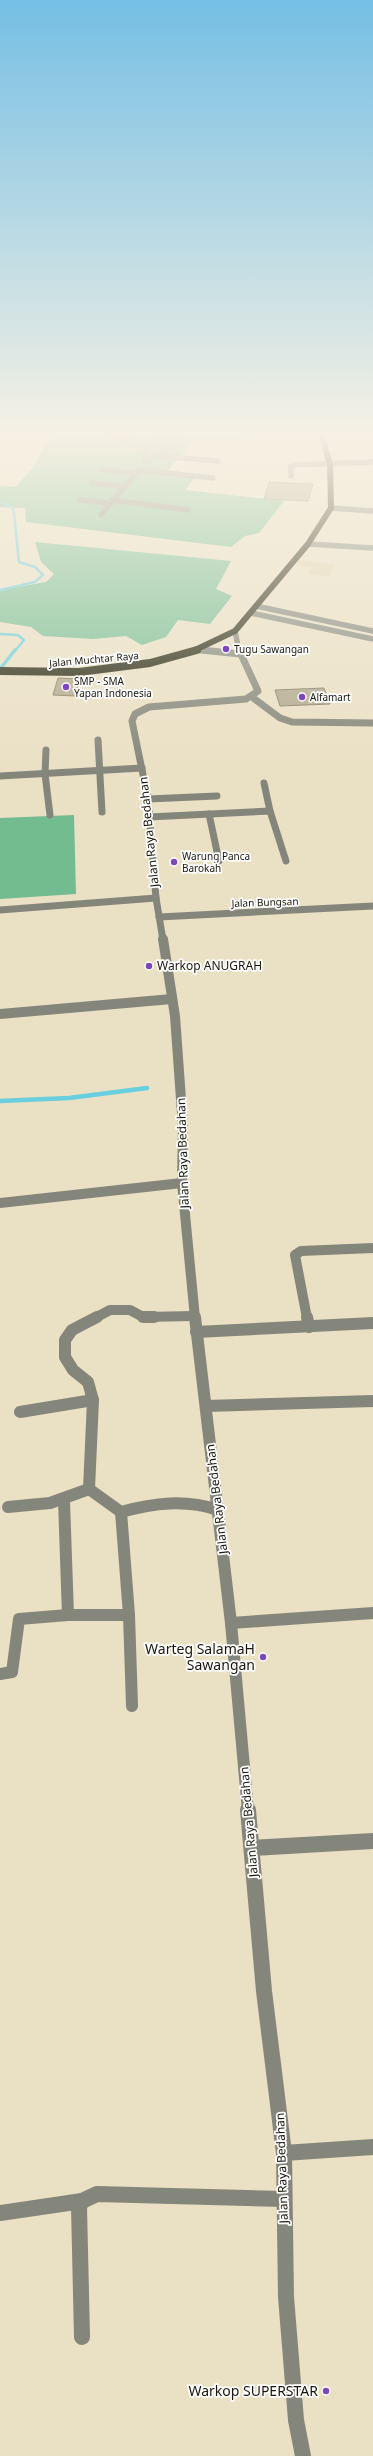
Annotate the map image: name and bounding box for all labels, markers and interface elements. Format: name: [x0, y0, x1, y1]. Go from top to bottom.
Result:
place label: Tugu Sawangan: [234, 642, 309, 656]
marker: Tugu Sawangan: [221, 644, 231, 654]
street label: Jalan Muchtar Raya: [48, 648, 139, 670]
place label: SMP - SMA Yapan Indonesia: [74, 674, 152, 700]
marker: SMP - SMA Yapan Indonesia: [61, 682, 71, 692]
place label: Alfamart: [310, 690, 351, 704]
marker: Alfamart: [297, 692, 307, 702]
street label: Jalan Raya Bedahan: [134, 776, 163, 889]
place label: Warung Panca Barokah: [182, 849, 250, 875]
marker: Warung Panca Barokah: [169, 857, 179, 867]
street label: Jalan Bungsan: [230, 894, 299, 910]
place label: Warkop ANUGRAH: [157, 957, 262, 974]
marker: Warkop ANUGRAH: [144, 961, 154, 971]
street label: Jalan Raya Bedahan: [172, 1097, 193, 1210]
street label: Jalan Raya Bedahan: [201, 1443, 232, 1556]
place label: Warteg SalamaH Sawangan: [145, 1639, 255, 1674]
marker: Warteg SalamaH Sawangan: [258, 1652, 268, 1662]
street label: Jalan Raya Bedahan: [235, 1766, 262, 1879]
street label: Jalan Raya Bedahan: [271, 2112, 292, 2225]
place label: Warkop SUPERSTAR: [188, 2381, 318, 2400]
marker: Warkop SUPERSTAR: [321, 2386, 331, 2396]

